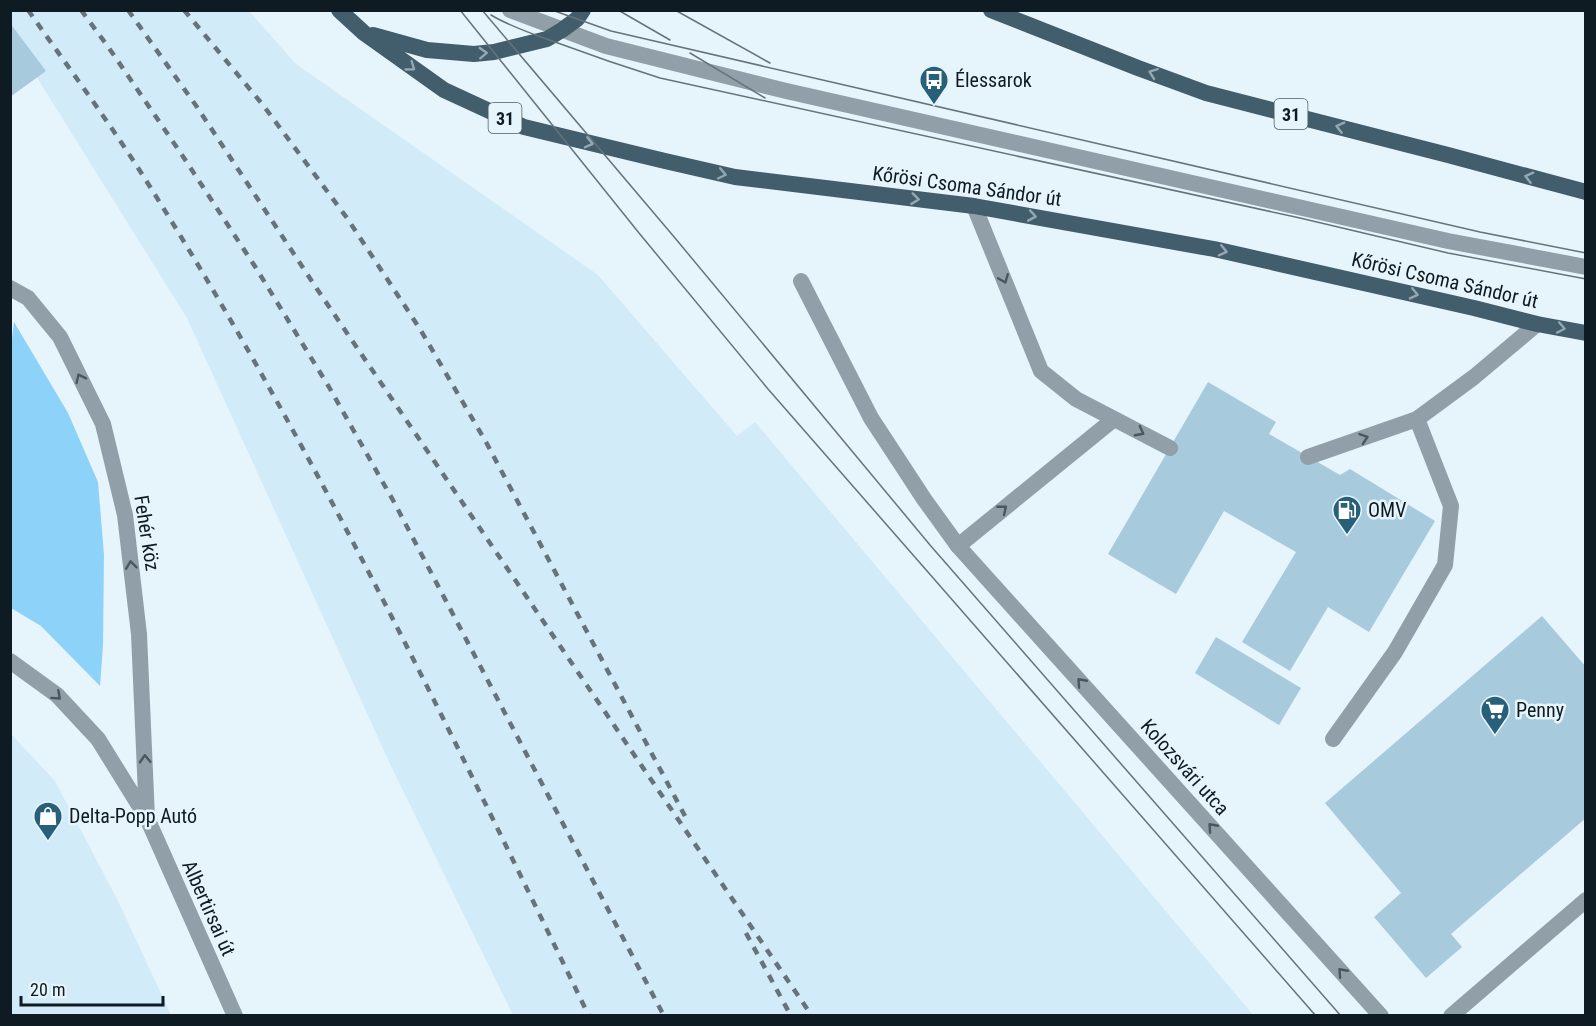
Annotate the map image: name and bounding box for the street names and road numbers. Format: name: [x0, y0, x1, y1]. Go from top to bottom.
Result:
road number: 31: [1274, 99, 1308, 129]
road number: 31: [488, 103, 522, 133]
street label: Kőrösi Csoma Sándor út: [871, 161, 1063, 211]
street label: Kőrösi Csoma Sándor út: [1349, 247, 1541, 313]
street label: Fehér köz: [129, 493, 165, 573]
street label: Kolozsvári utca: [1136, 714, 1234, 820]
street label: Albertirsai út: [177, 857, 241, 960]

